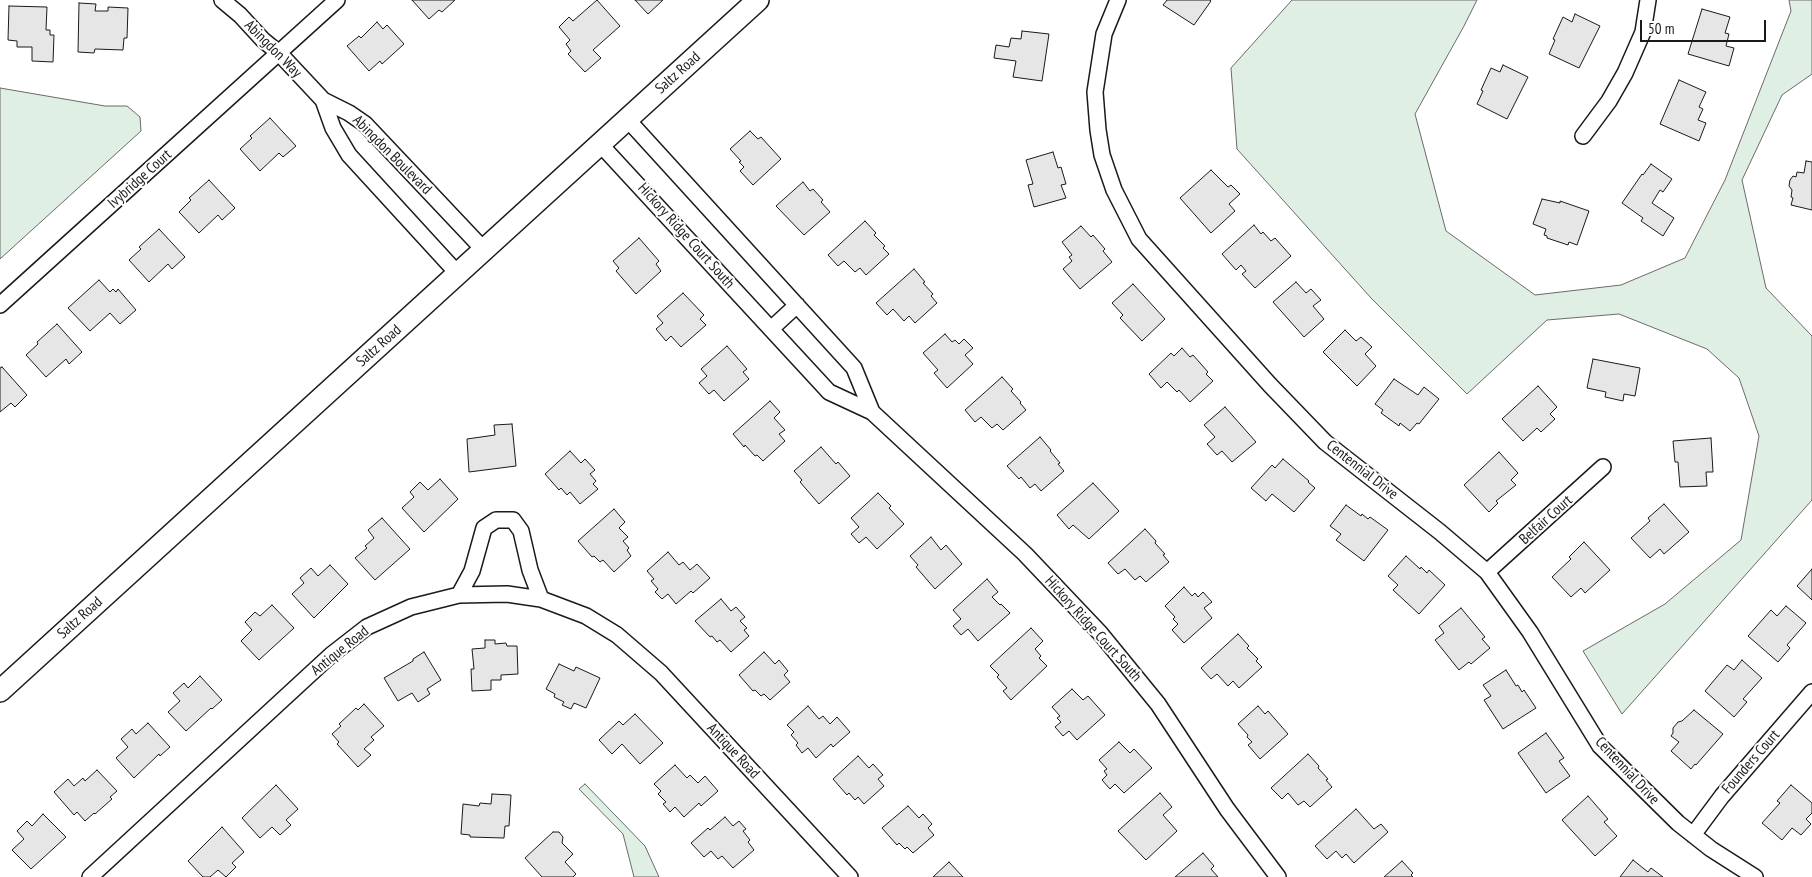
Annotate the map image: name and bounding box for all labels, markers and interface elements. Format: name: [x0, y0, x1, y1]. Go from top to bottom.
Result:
scale bar: [1642, 10, 1768, 42]
street label: Abingdon Way: [241, 17, 305, 81]
text: 50 m: [1648, 19, 1674, 38]
street label: Saltz Road: [652, 48, 704, 98]
street label: Abingdon Boulevard: [349, 112, 435, 198]
street label: Ivybridge Court: [104, 146, 176, 212]
street label: Hickory Ridge Court South: [634, 179, 738, 293]
street label: Saltz Road: [353, 321, 405, 371]
street label: Centennial Drive: [1323, 437, 1401, 503]
street label: Belfair Court: [1516, 492, 1576, 548]
street label: Hickory Ridge Court South: [1041, 572, 1145, 686]
street label: Saltz Road: [54, 593, 106, 643]
street label: Antique Road: [308, 622, 372, 680]
street label: Antique Road: [703, 720, 763, 782]
street label: Founders Court: [1718, 726, 1784, 798]
street label: Centennial Drive: [1591, 733, 1663, 809]

